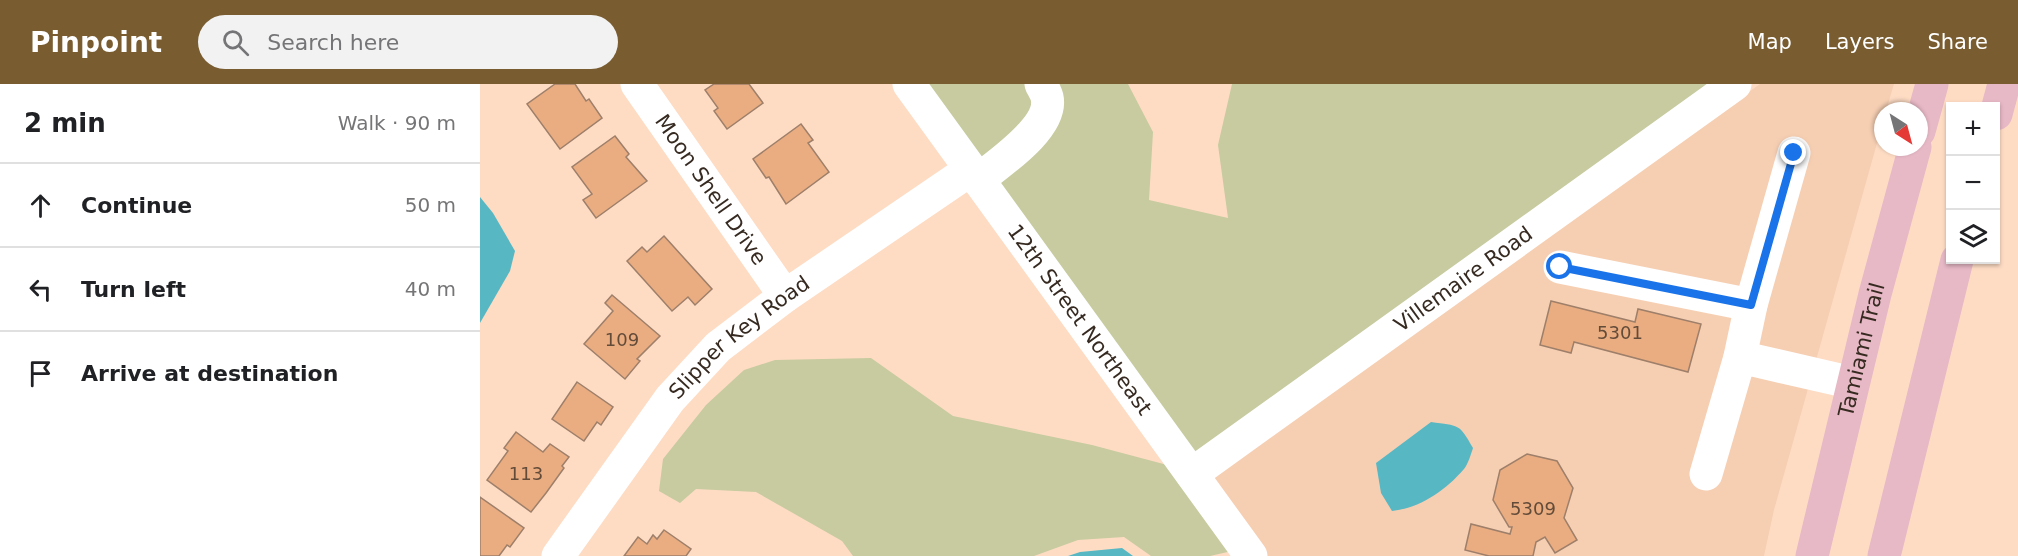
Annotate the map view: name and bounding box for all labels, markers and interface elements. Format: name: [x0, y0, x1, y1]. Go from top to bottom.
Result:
search box: [198, 15, 618, 69]
text: Pinpoint: [30, 26, 162, 59]
icon: search: [219, 26, 252, 59]
text: Search here: [267, 30, 399, 55]
text: Map: [1748, 30, 1792, 54]
text: Layers: [1825, 30, 1894, 54]
text: Share: [1927, 30, 1988, 54]
north arrow: [1874, 102, 1928, 156]
map controls: [1946, 102, 2000, 264]
button: +: [1946, 102, 2000, 156]
text: 2 min: [24, 108, 106, 138]
street label: Moon Shell Drive: [650, 110, 772, 270]
text: Walk · 90 m: [338, 111, 456, 135]
route end: [1780, 139, 1806, 165]
button: −: [1946, 156, 2000, 210]
icon: ahead: [24, 189, 57, 222]
text: Continue: [81, 193, 192, 218]
text: 50 m: [405, 193, 456, 217]
button: layers: [1946, 210, 2000, 264]
street label: 12th Street Northeast: [1003, 220, 1157, 420]
street label: Villemaire Road: [1390, 222, 1537, 337]
route start: [1546, 253, 1572, 279]
street label: Slipper Key Road: [664, 271, 814, 404]
icon: left: [24, 273, 57, 306]
text: Turn left: [81, 277, 186, 302]
text: 40 m: [405, 277, 456, 301]
street label: Tamiami Trail: [1834, 280, 1890, 420]
house number: 5301: [1597, 322, 1643, 343]
house number: 109: [605, 329, 639, 350]
icon: arrive: [24, 357, 57, 390]
text: Arrive at destination: [81, 361, 338, 386]
house number: 113: [509, 463, 543, 484]
house number: 5309: [1510, 498, 1556, 519]

